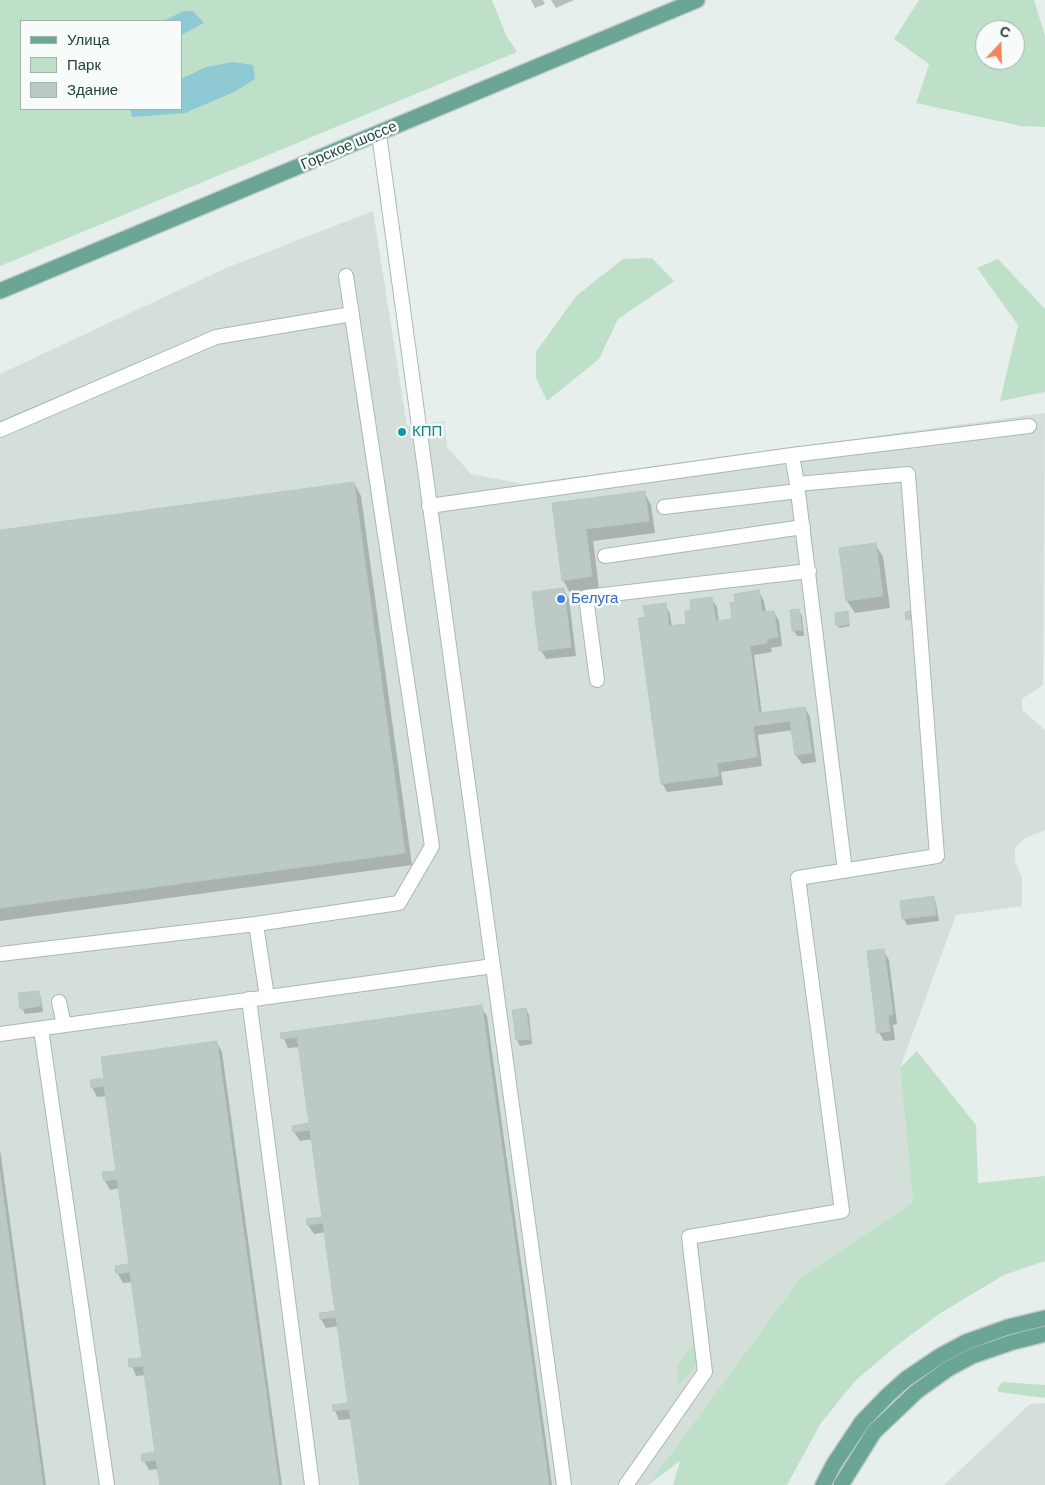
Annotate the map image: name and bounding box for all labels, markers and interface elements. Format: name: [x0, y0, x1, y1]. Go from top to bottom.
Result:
legend: [20, 20, 182, 110]
north arrow: [975, 20, 1025, 70]
text: С: [997, 23, 1013, 41]
text: Улица: [67, 31, 110, 48]
text: Парк: [67, 56, 101, 73]
text: Здание: [67, 81, 118, 98]
street label: Горское шоссе: [298, 118, 400, 174]
place label: КПП: [412, 423, 442, 441]
marker: КПП: [396, 426, 408, 438]
place label: Белуга: [571, 590, 618, 608]
marker: Белуга: [555, 593, 567, 605]

